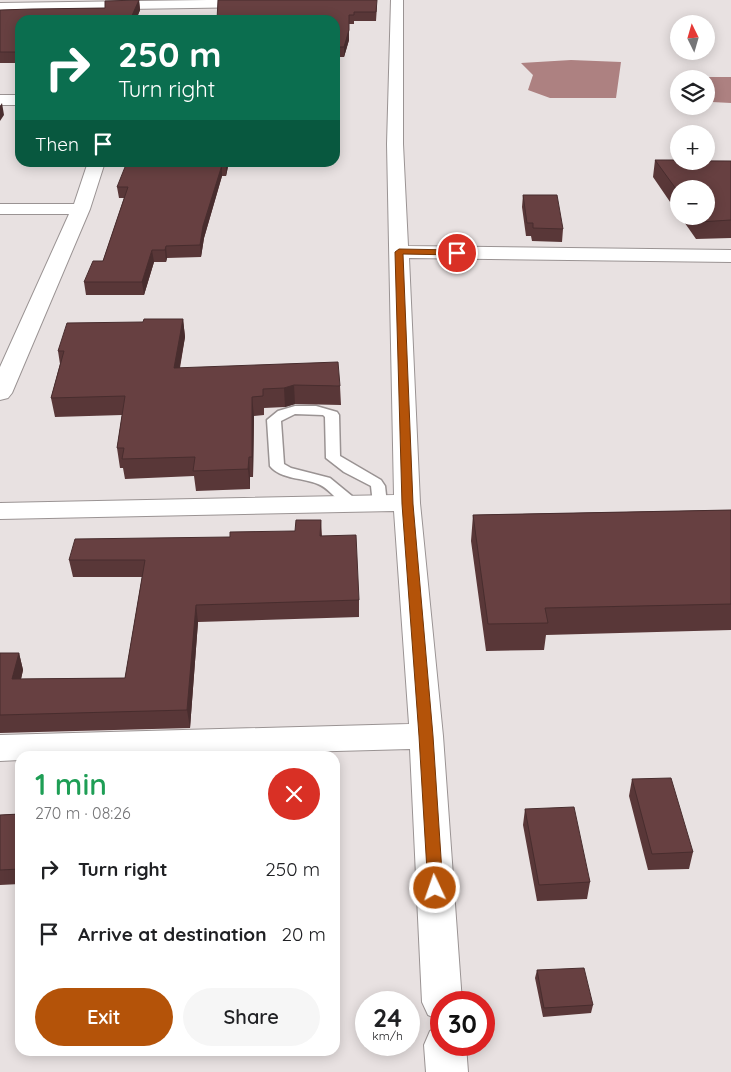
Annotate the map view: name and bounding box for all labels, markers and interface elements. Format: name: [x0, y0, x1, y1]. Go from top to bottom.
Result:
north arrow: [670, 15, 715, 60]
map controls: [670, 15, 715, 225]
text: 250 m: [118, 32, 222, 76]
icon: right: [35, 35, 100, 100]
button: layers: [670, 70, 715, 115]
text: Turn right: [118, 75, 215, 103]
button: +: [670, 125, 715, 170]
icon: arrive: [89, 130, 117, 158]
text: Then: [35, 132, 79, 156]
button: −: [670, 180, 715, 225]
pin: [436, 232, 478, 274]
icon: arrive: [443, 239, 471, 267]
text: 1 min: [35, 765, 107, 803]
button: close: [268, 768, 320, 820]
text: 270 m · 08:26: [35, 803, 131, 823]
icon: right: [35, 855, 63, 883]
text: Turn right: [78, 857, 167, 881]
text: 250 m: [265, 857, 320, 881]
position arrow: [408, 861, 460, 913]
icon: arrive: [35, 920, 63, 948]
text: Arrive at destination: [78, 922, 267, 946]
text: 20 m: [282, 922, 326, 946]
button: Exit: [35, 988, 173, 1046]
button: Share: [183, 988, 320, 1046]
speed limit sign: 30: [430, 991, 495, 1056]
text: 24: [373, 1002, 402, 1033]
text: km/h: [372, 1028, 403, 1043]

